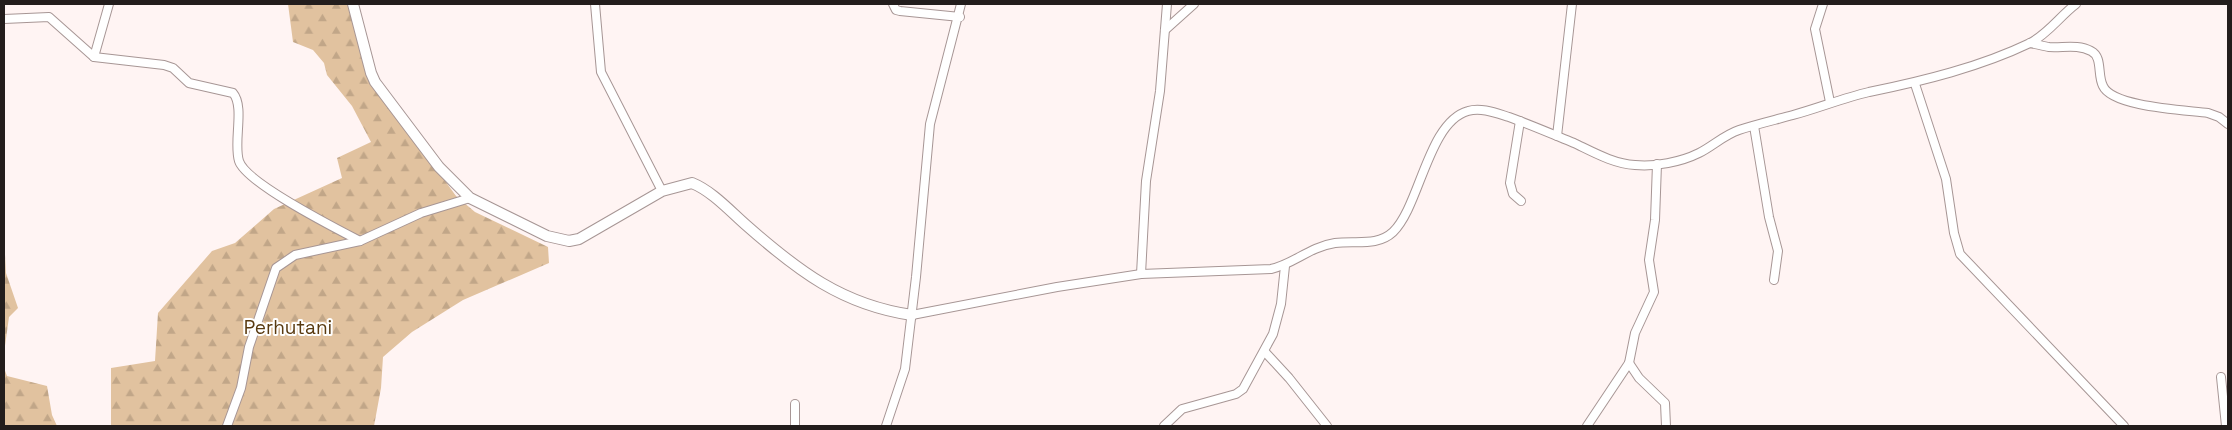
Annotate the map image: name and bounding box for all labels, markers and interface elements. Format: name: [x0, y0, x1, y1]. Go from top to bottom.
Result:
park label: Perhutani: [244, 315, 332, 340]

